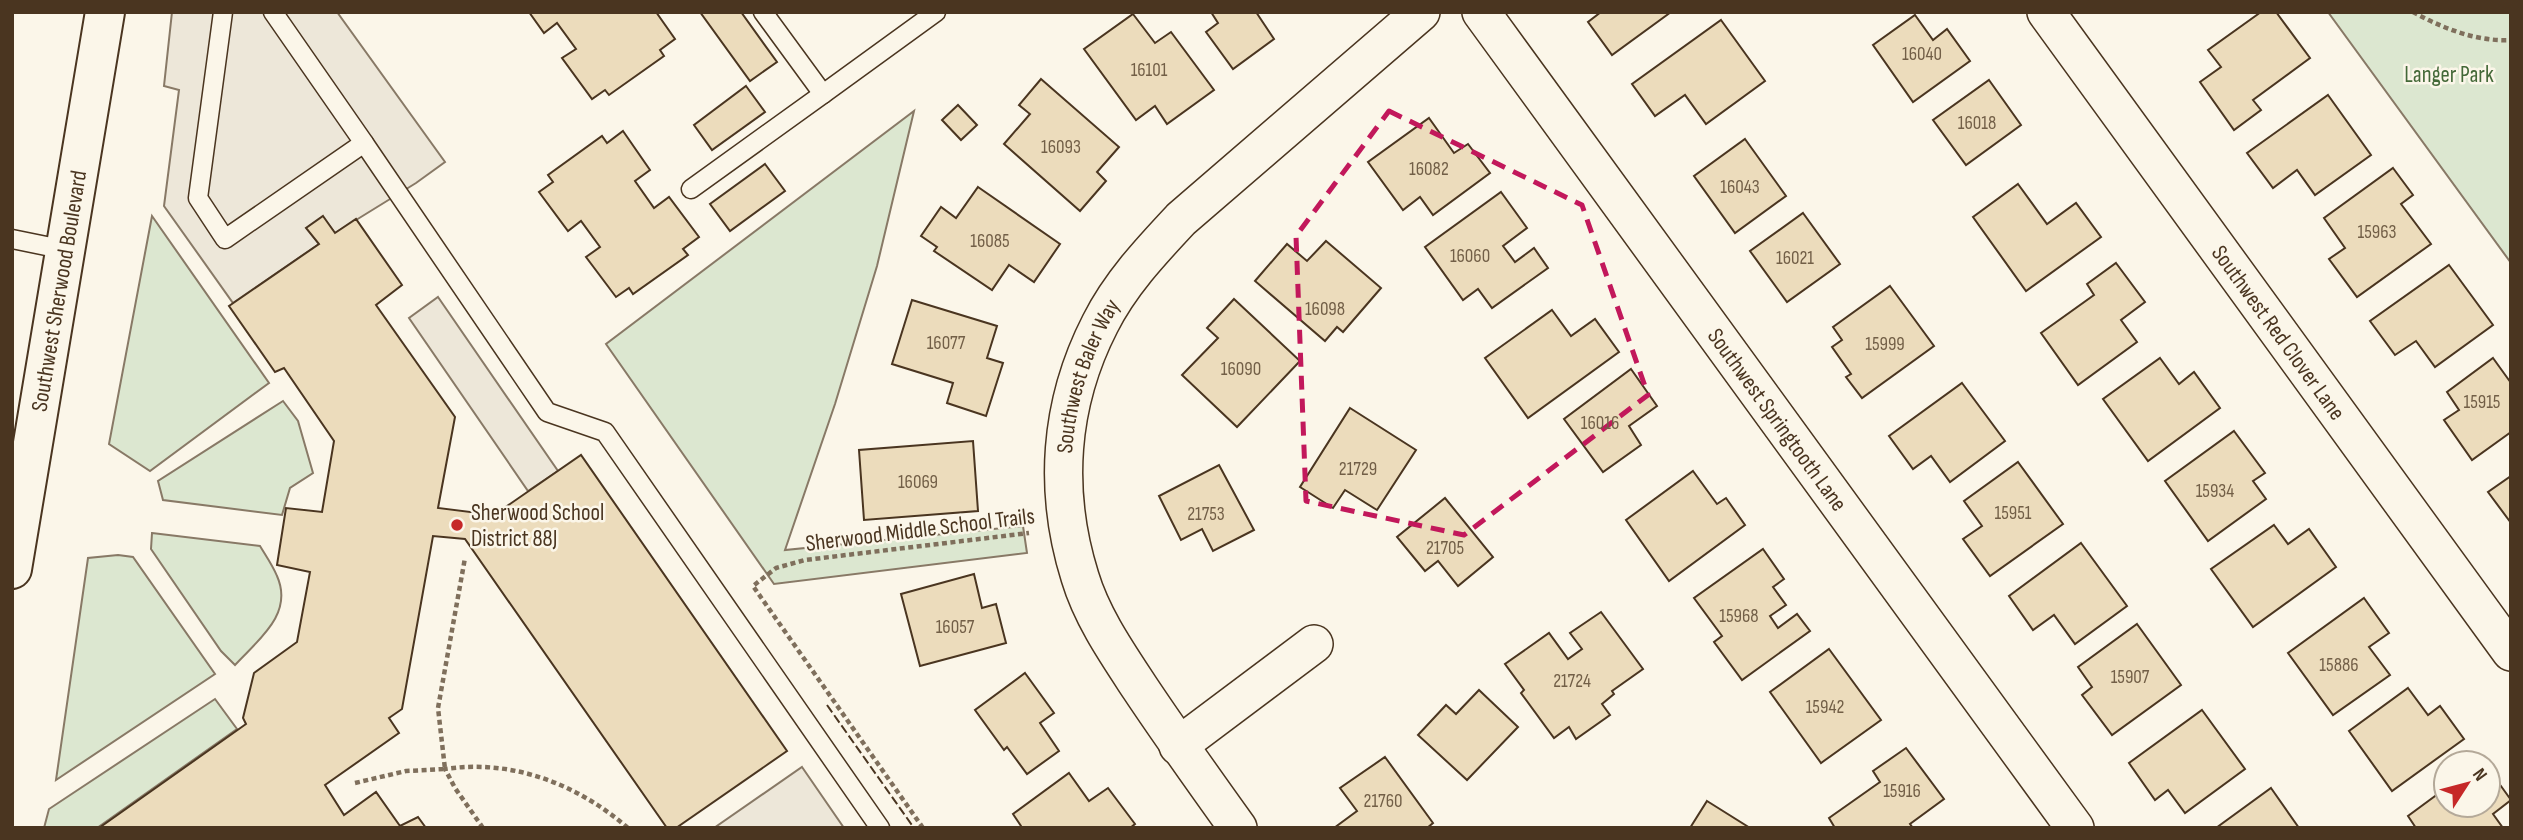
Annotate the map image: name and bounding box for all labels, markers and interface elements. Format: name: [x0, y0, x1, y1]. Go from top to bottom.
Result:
house number: 16040: [1902, 43, 1942, 66]
house number: 16101: [1131, 59, 1168, 82]
park label: Langer Park: [2404, 61, 2494, 89]
house number: 16018: [1958, 112, 1996, 135]
house number: 16093: [1041, 136, 1081, 159]
house number: 16082: [1409, 158, 1449, 181]
street label: Southwest Sherwood Boulevard: [26, 168, 93, 414]
house number: 16043: [1720, 176, 1760, 199]
house number: 15963: [2358, 221, 2397, 244]
house number: 16085: [970, 230, 1010, 253]
street label: Southwest Red Clover Lane: [2205, 240, 2351, 426]
house number: 16060: [1450, 245, 1490, 268]
house number: 16021: [1776, 247, 1814, 270]
street label: Southwest Baler Way: [1051, 294, 1126, 454]
house number: 16098: [1305, 298, 1345, 321]
street label: Southwest Springtooth Lane: [1701, 323, 1853, 517]
house number: 16077: [927, 332, 966, 355]
house number: 15999: [1865, 333, 1905, 356]
house number: 16090: [1221, 358, 1261, 381]
house number: 15915: [2464, 391, 2500, 414]
house number: 16016: [1581, 412, 1619, 435]
house number: 21729: [1339, 458, 1377, 481]
house number: 16069: [898, 471, 938, 494]
house number: 15934: [2196, 480, 2234, 503]
place label: Sherwood School District 88J: [471, 499, 604, 553]
street label: Sherwood Middle School Trails: [804, 502, 1036, 558]
house number: 15951: [1995, 502, 2032, 525]
house number: 21753: [1187, 503, 1225, 526]
marker: Sherwood School District 88J: [449, 517, 465, 533]
house number: 21705: [1426, 537, 1464, 560]
house number: 15968: [1719, 605, 1759, 628]
house number: 16057: [936, 616, 975, 639]
house number: 15886: [2319, 654, 2359, 677]
house number: 15907: [2111, 666, 2150, 689]
house number: 21724: [1553, 670, 1591, 693]
house number: 15942: [1806, 696, 1844, 719]
north arrow: [2432, 749, 2502, 819]
text: N: [2467, 764, 2492, 786]
house number: 15916: [1883, 780, 1921, 803]
house number: 21760: [1364, 790, 1402, 813]

